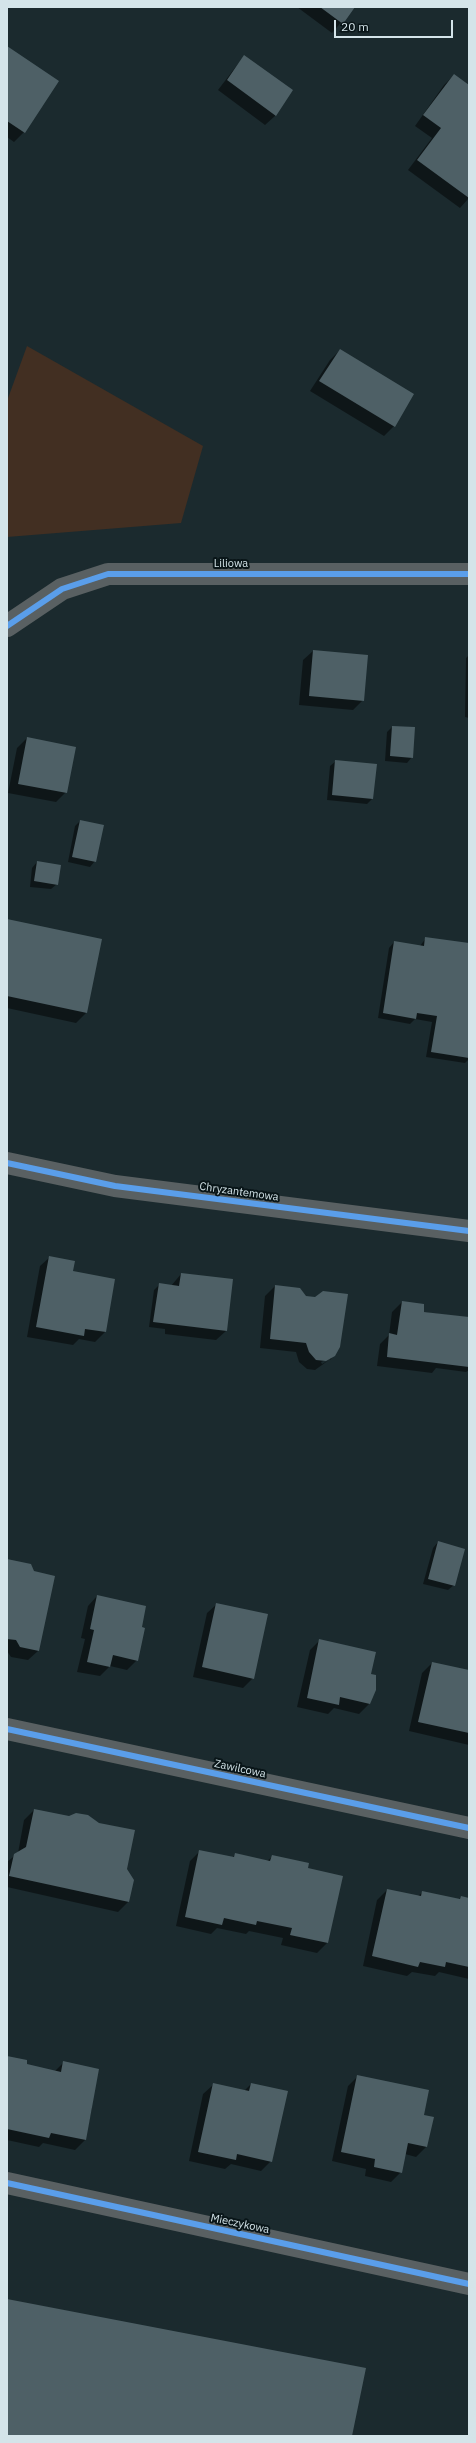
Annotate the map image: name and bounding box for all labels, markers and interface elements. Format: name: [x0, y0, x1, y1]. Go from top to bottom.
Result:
scale bar: [336, 12, 455, 38]
text: 20 m: [341, 19, 369, 34]
street label: Liliowa: [214, 557, 248, 571]
street label: Chryzantemowa: [199, 1180, 279, 1204]
street label: Zawilcowa: [213, 1757, 267, 1781]
street label: Mieczykowa: [209, 2211, 271, 2237]

